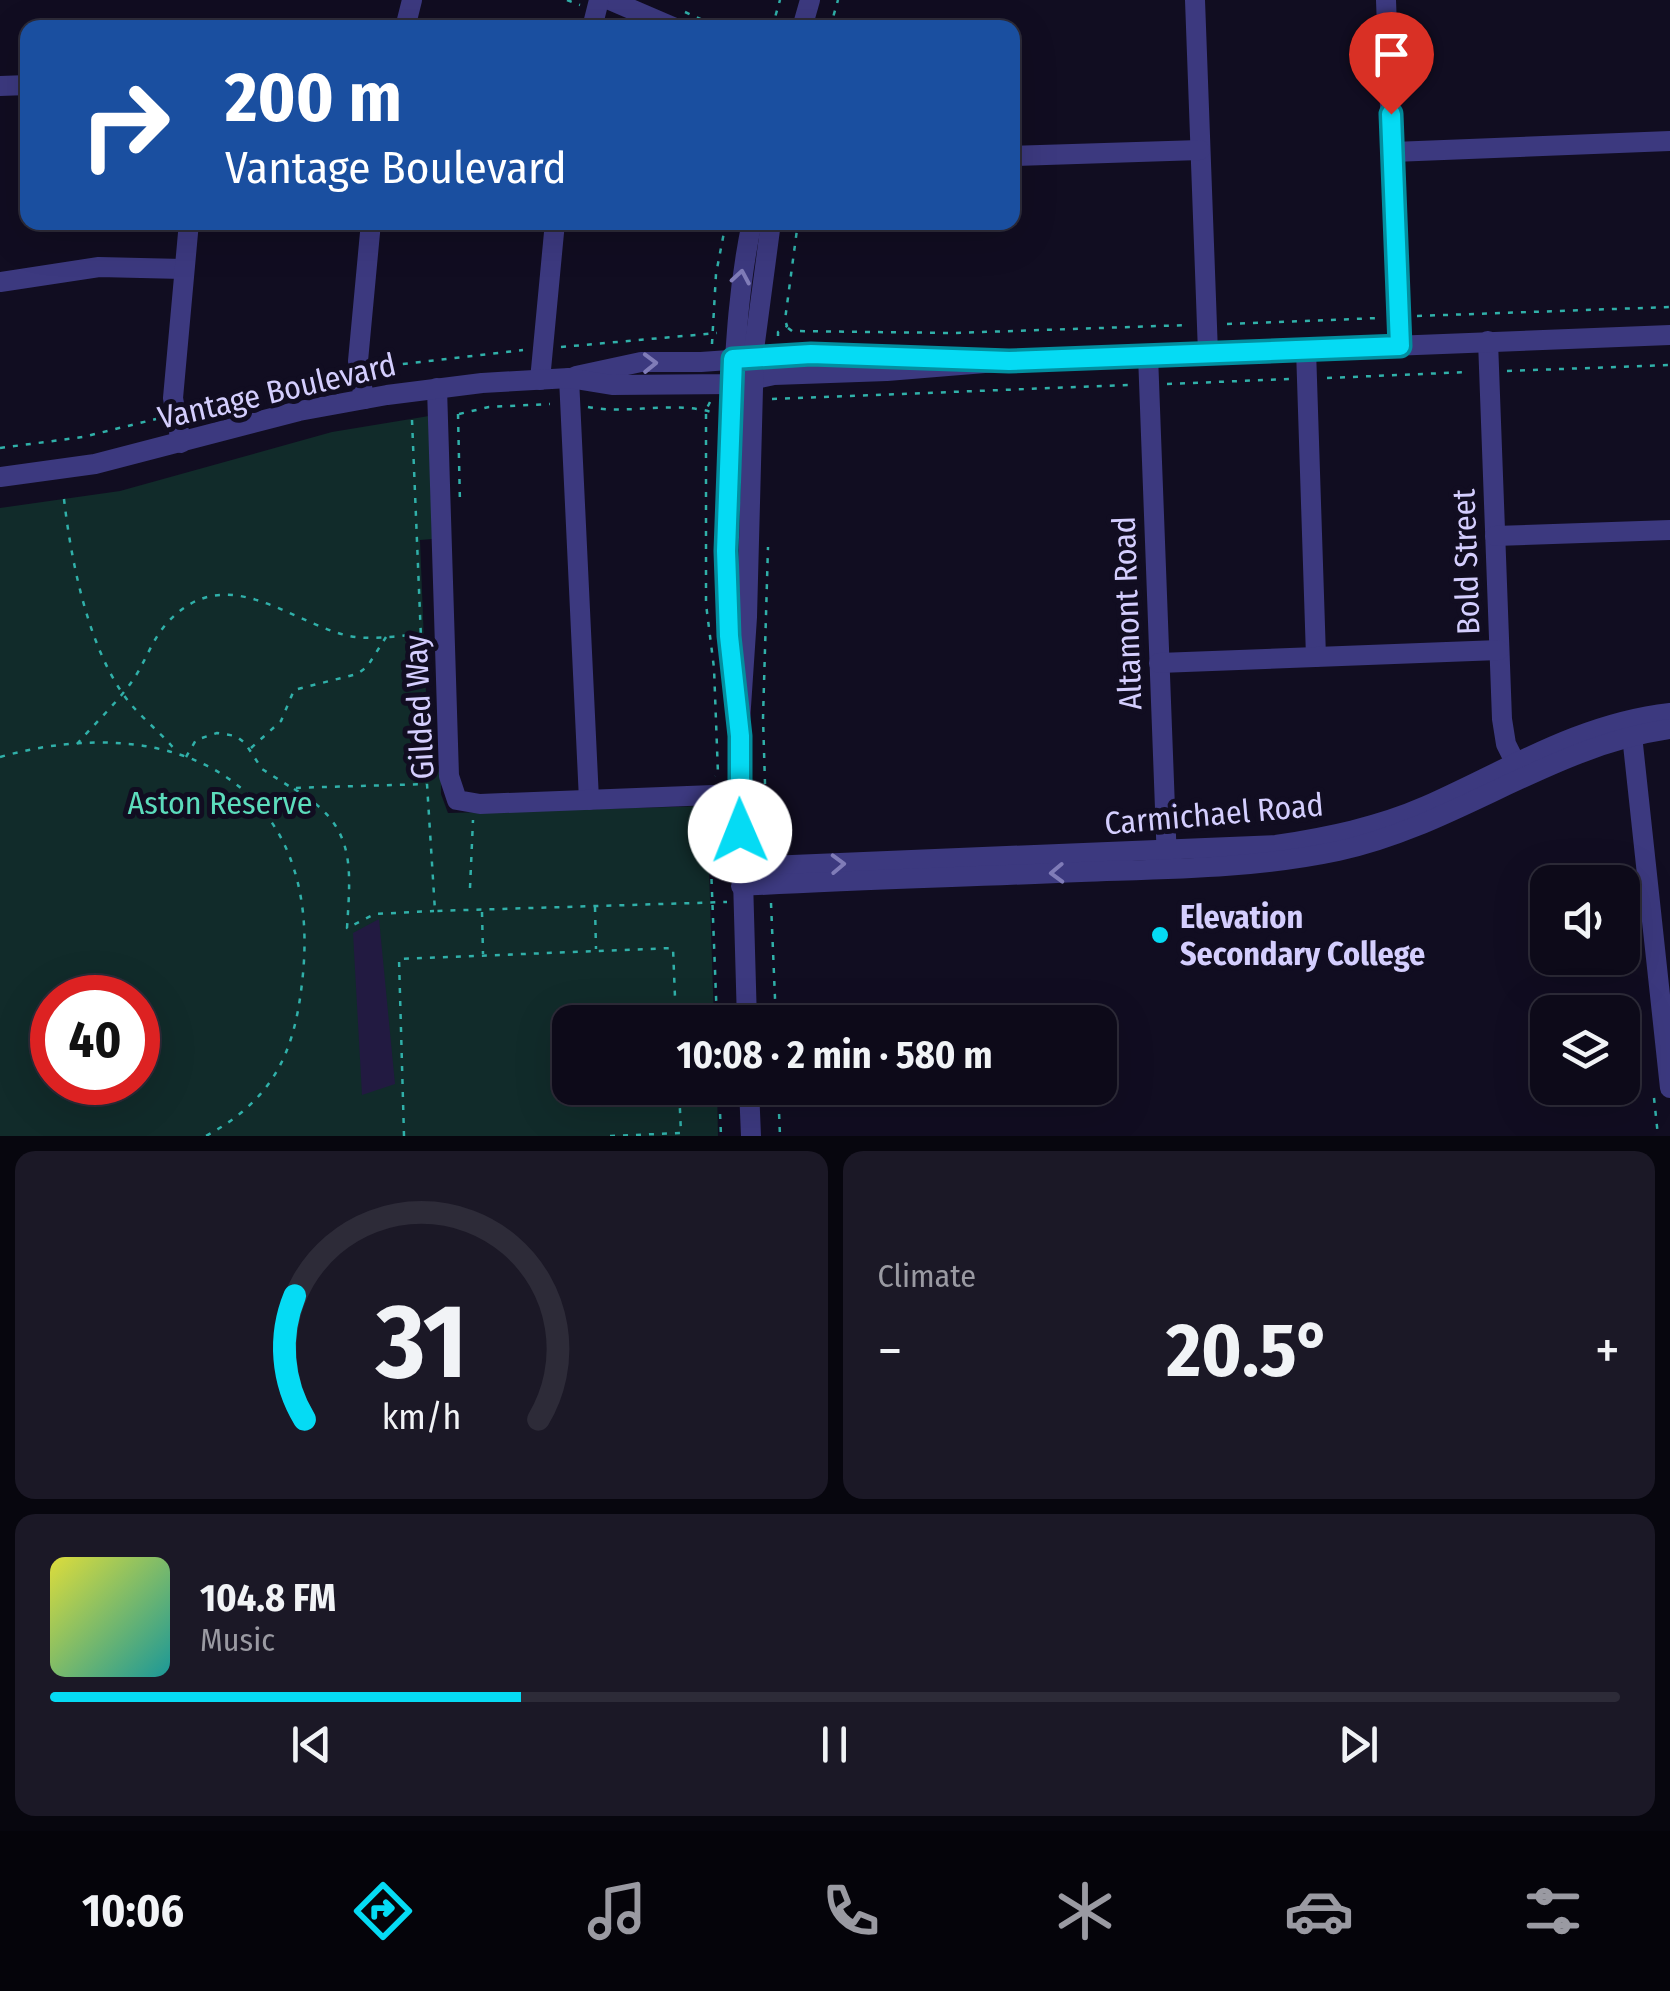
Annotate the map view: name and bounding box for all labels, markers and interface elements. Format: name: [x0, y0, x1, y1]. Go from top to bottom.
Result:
pin: [1349, 12, 1434, 115]
icon: arrive: [1364, 27, 1419, 82]
text: 200 m: [225, 56, 402, 140]
icon: right: [60, 60, 190, 190]
text: Vantage Boulevard: [225, 141, 567, 195]
one-way arrow: [730, 269, 751, 285]
street label: Vantage Boulevard: [154, 345, 400, 437]
one-way arrow: [644, 352, 659, 374]
street label: Bold Street: [1444, 488, 1488, 636]
street label: Altamont Road: [1105, 515, 1149, 711]
street label: Gilded Way: [396, 633, 442, 780]
position arrow: [688, 779, 792, 883]
park label: Aston Reserve: [127, 784, 313, 822]
street label: Carmichael Road: [1103, 785, 1325, 843]
one-way arrow: [831, 854, 847, 875]
one-way arrow: [1048, 863, 1064, 884]
map controls: [1530, 865, 1640, 1105]
button: sound: [1530, 865, 1640, 975]
place label: Elevation Secondary College: [1180, 898, 1425, 973]
marker: Elevation Secondary College: [1149, 924, 1171, 946]
speed limit sign: 40: [30, 975, 160, 1105]
button: layers: [1530, 995, 1640, 1105]
text: 10:08 · 2 min · 580 m: [677, 1032, 992, 1078]
text: Climate: [878, 1257, 976, 1295]
text: 31: [375, 1280, 467, 1405]
text: 20.5°: [1166, 1306, 1331, 1396]
text: −: [878, 1318, 902, 1384]
text: +: [1595, 1318, 1620, 1384]
text: km/h: [381, 1396, 461, 1438]
text: 104.8 FM: [200, 1575, 336, 1621]
text: Music: [200, 1621, 275, 1659]
icon: previous: [284, 1717, 339, 1772]
icon: pause: [807, 1717, 862, 1772]
icon: next: [1331, 1717, 1386, 1772]
icon: directions: [348, 1876, 418, 1946]
icon: music: [582, 1876, 652, 1946]
icon: phone: [816, 1876, 886, 1946]
icon: climate: [1050, 1876, 1120, 1946]
icon: car: [1284, 1876, 1354, 1946]
icon: filters: [1518, 1876, 1588, 1946]
text: 10:06: [82, 1884, 184, 1938]

